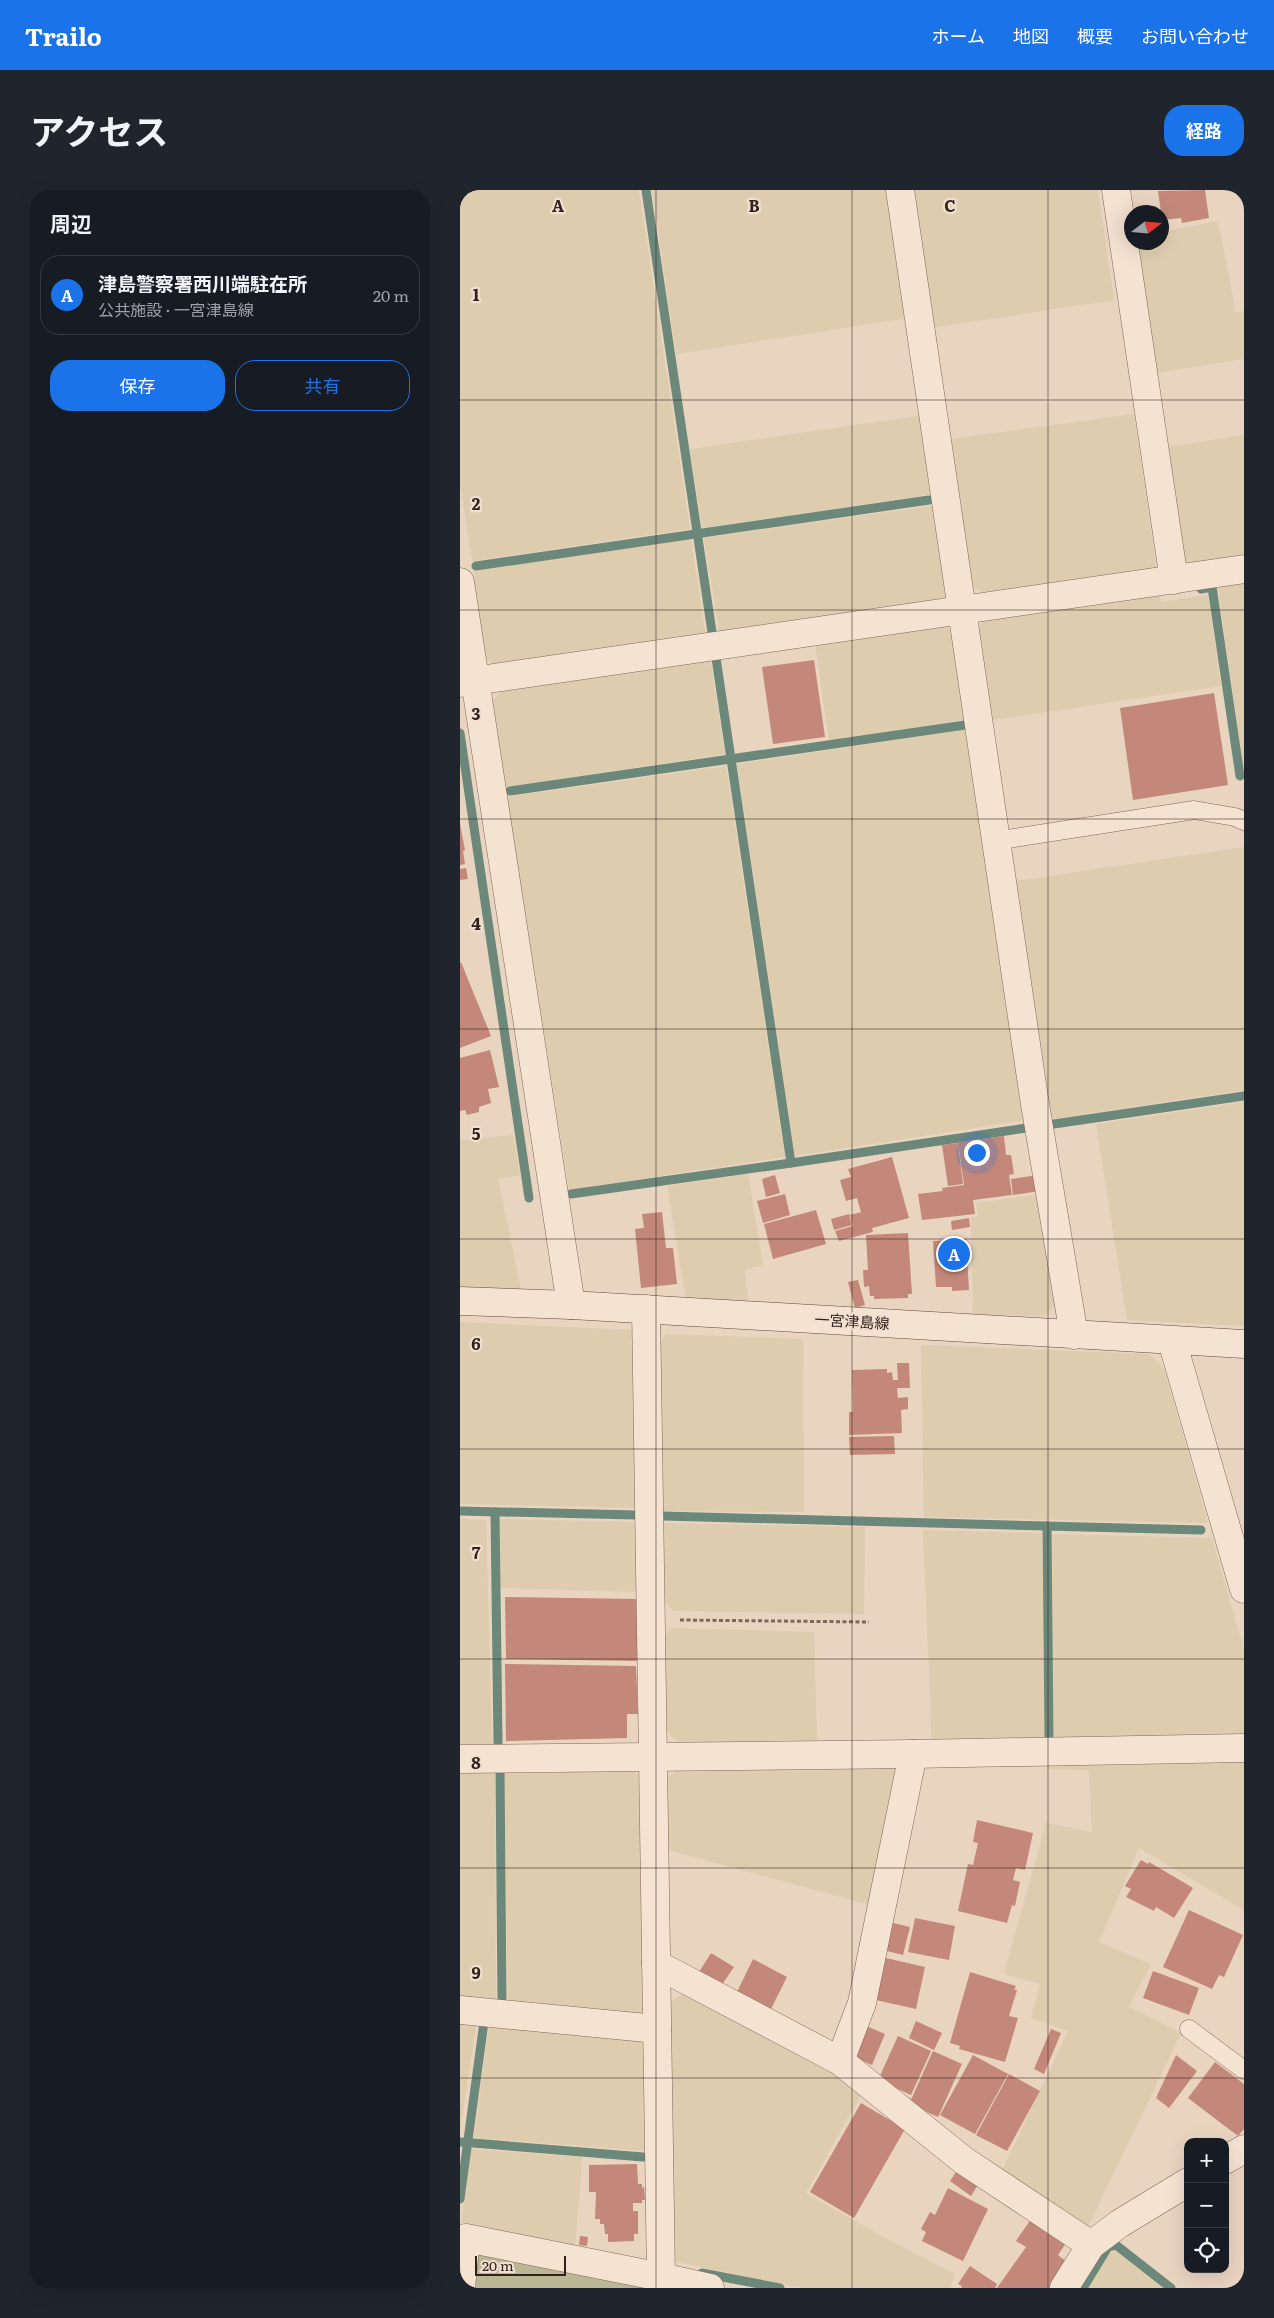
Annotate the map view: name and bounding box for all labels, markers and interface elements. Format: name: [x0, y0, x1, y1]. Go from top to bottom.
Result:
text: Trailo: [25, 18, 102, 53]
text: ホーム: [932, 22, 985, 49]
text: 地図: [1013, 22, 1049, 49]
text: 概要: [1077, 22, 1113, 49]
text: お問い合わせ: [1141, 22, 1249, 49]
text: アクセス: [30, 104, 168, 156]
button: 経路: [1164, 105, 1244, 156]
text: A: [552, 193, 564, 217]
text: B: [748, 193, 760, 217]
text: C: [944, 193, 956, 217]
north arrow: [1124, 205, 1169, 250]
text: 周辺: [50, 207, 92, 238]
text: 津島警察署西川端駐在所: [98, 269, 307, 297]
text: 1: [473, 282, 480, 306]
text: A: [61, 283, 73, 307]
text: 20 m: [373, 283, 409, 307]
text: 公共施設 · 一宮津島線: [98, 297, 254, 321]
button: 保存: [50, 360, 225, 411]
button: 共有: [235, 360, 410, 411]
text: 2: [472, 491, 481, 515]
text: 3: [472, 701, 481, 725]
text: 4: [471, 911, 481, 935]
text: 5: [472, 1121, 481, 1145]
your location: [964, 1140, 990, 1166]
pin: A: [938, 1235, 970, 1273]
street label: 一宮津島線: [814, 1307, 890, 1334]
text: 6: [471, 1331, 481, 1355]
text: 7: [472, 1540, 481, 1564]
text: 8: [471, 1750, 481, 1774]
text: 9: [471, 1960, 481, 1984]
map controls: [1184, 2138, 1229, 2273]
button: +: [1184, 2138, 1229, 2183]
button: −: [1184, 2183, 1229, 2228]
button: locate: [1184, 2228, 1229, 2273]
scale bar: [475, 2253, 566, 2276]
text: 20 m: [482, 2255, 514, 2275]

